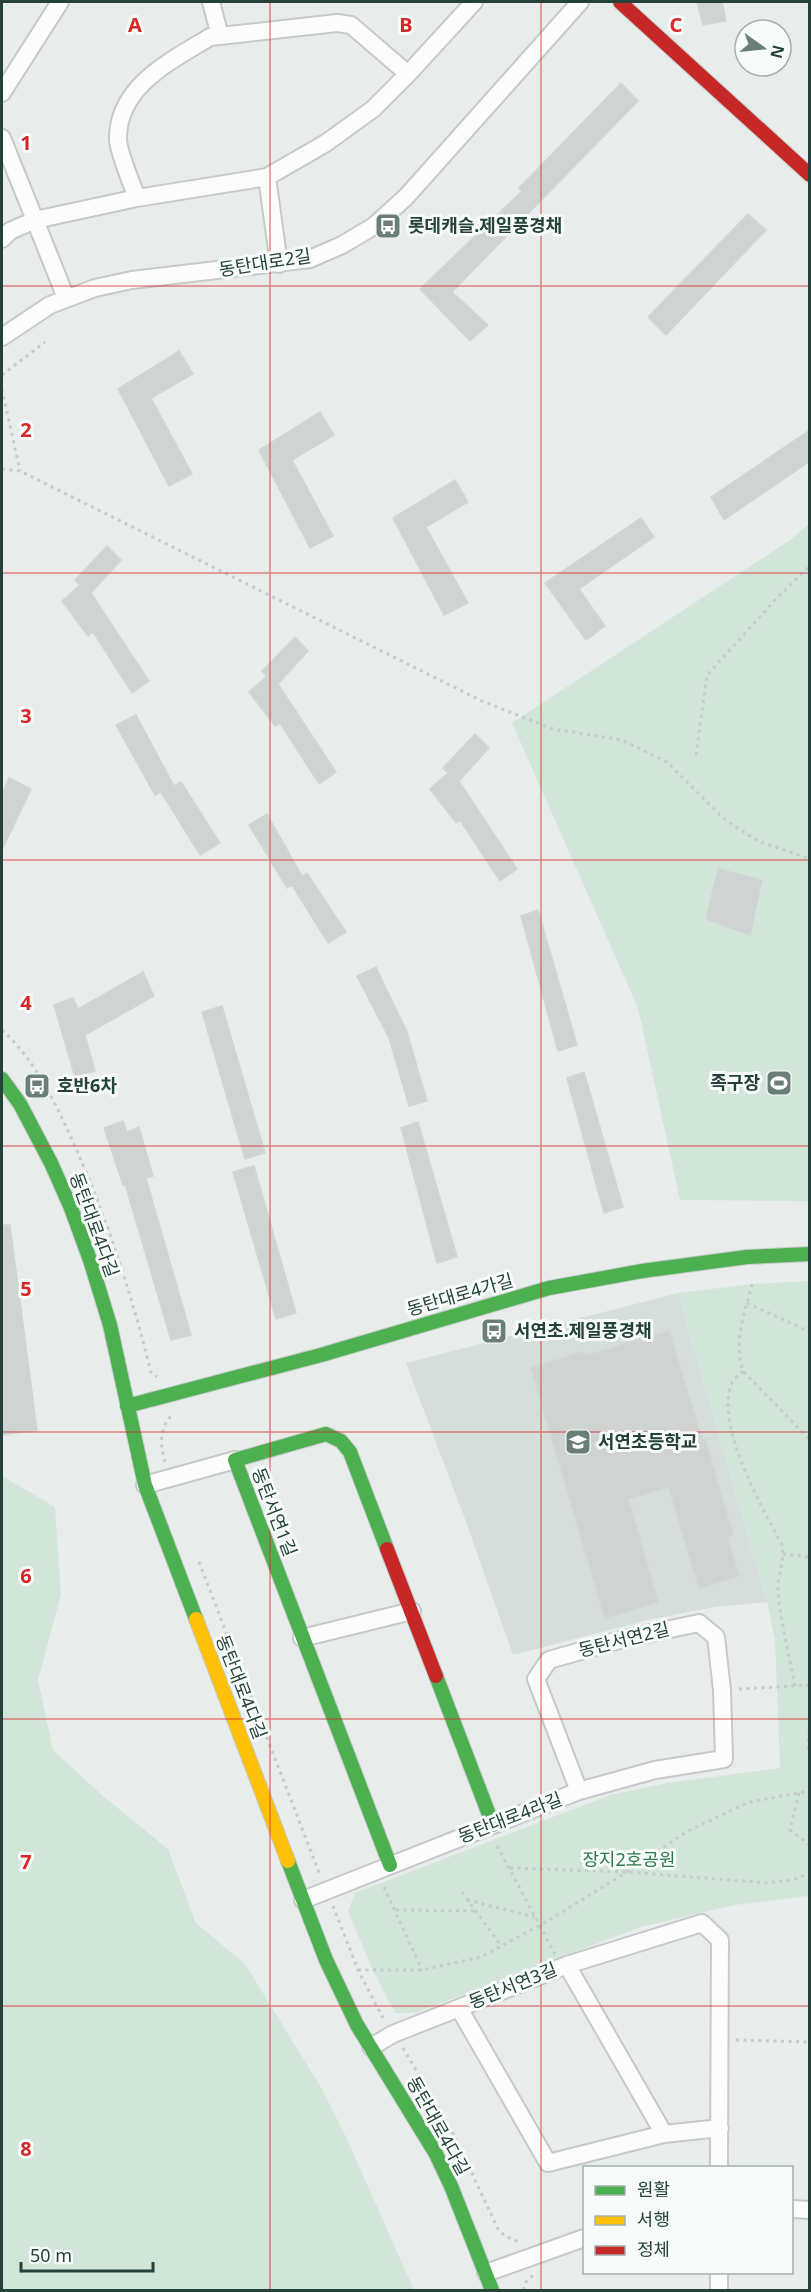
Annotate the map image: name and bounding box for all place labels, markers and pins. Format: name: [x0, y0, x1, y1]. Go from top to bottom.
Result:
bus stop icon: 롯데캐슬.제일풍경채: [373, 211, 403, 241]
place label: 롯데캐슬.제일풍경채: [408, 213, 562, 237]
sports icon: 족구장: [764, 1068, 794, 1098]
place label: 족구장: [710, 1070, 760, 1094]
bus stop icon: 호반6차: [22, 1071, 52, 1101]
place label: 호반6차: [57, 1073, 117, 1097]
bus stop icon: 서연초.제일풍경채: [479, 1316, 509, 1346]
place label: 서연초.제일풍경채: [514, 1318, 652, 1342]
school or university icon: 서연초등학교: [563, 1427, 593, 1457]
place label: 서연초등학교: [598, 1429, 697, 1453]

